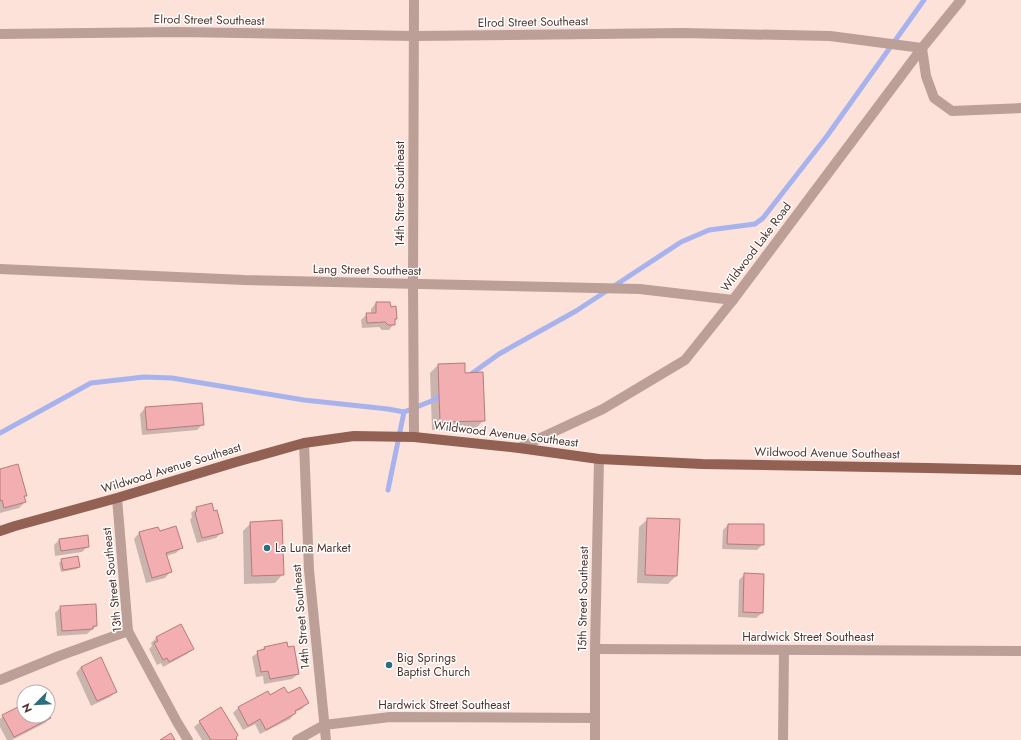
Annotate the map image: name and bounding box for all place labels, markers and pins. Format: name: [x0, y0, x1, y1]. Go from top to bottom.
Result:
place label: La Luna Market: [275, 539, 351, 557]
marker: La Luna Market: [262, 543, 272, 553]
place label: Big Springs Baptist Church: [397, 649, 470, 681]
marker: Big Springs Baptist Church: [384, 660, 394, 670]

